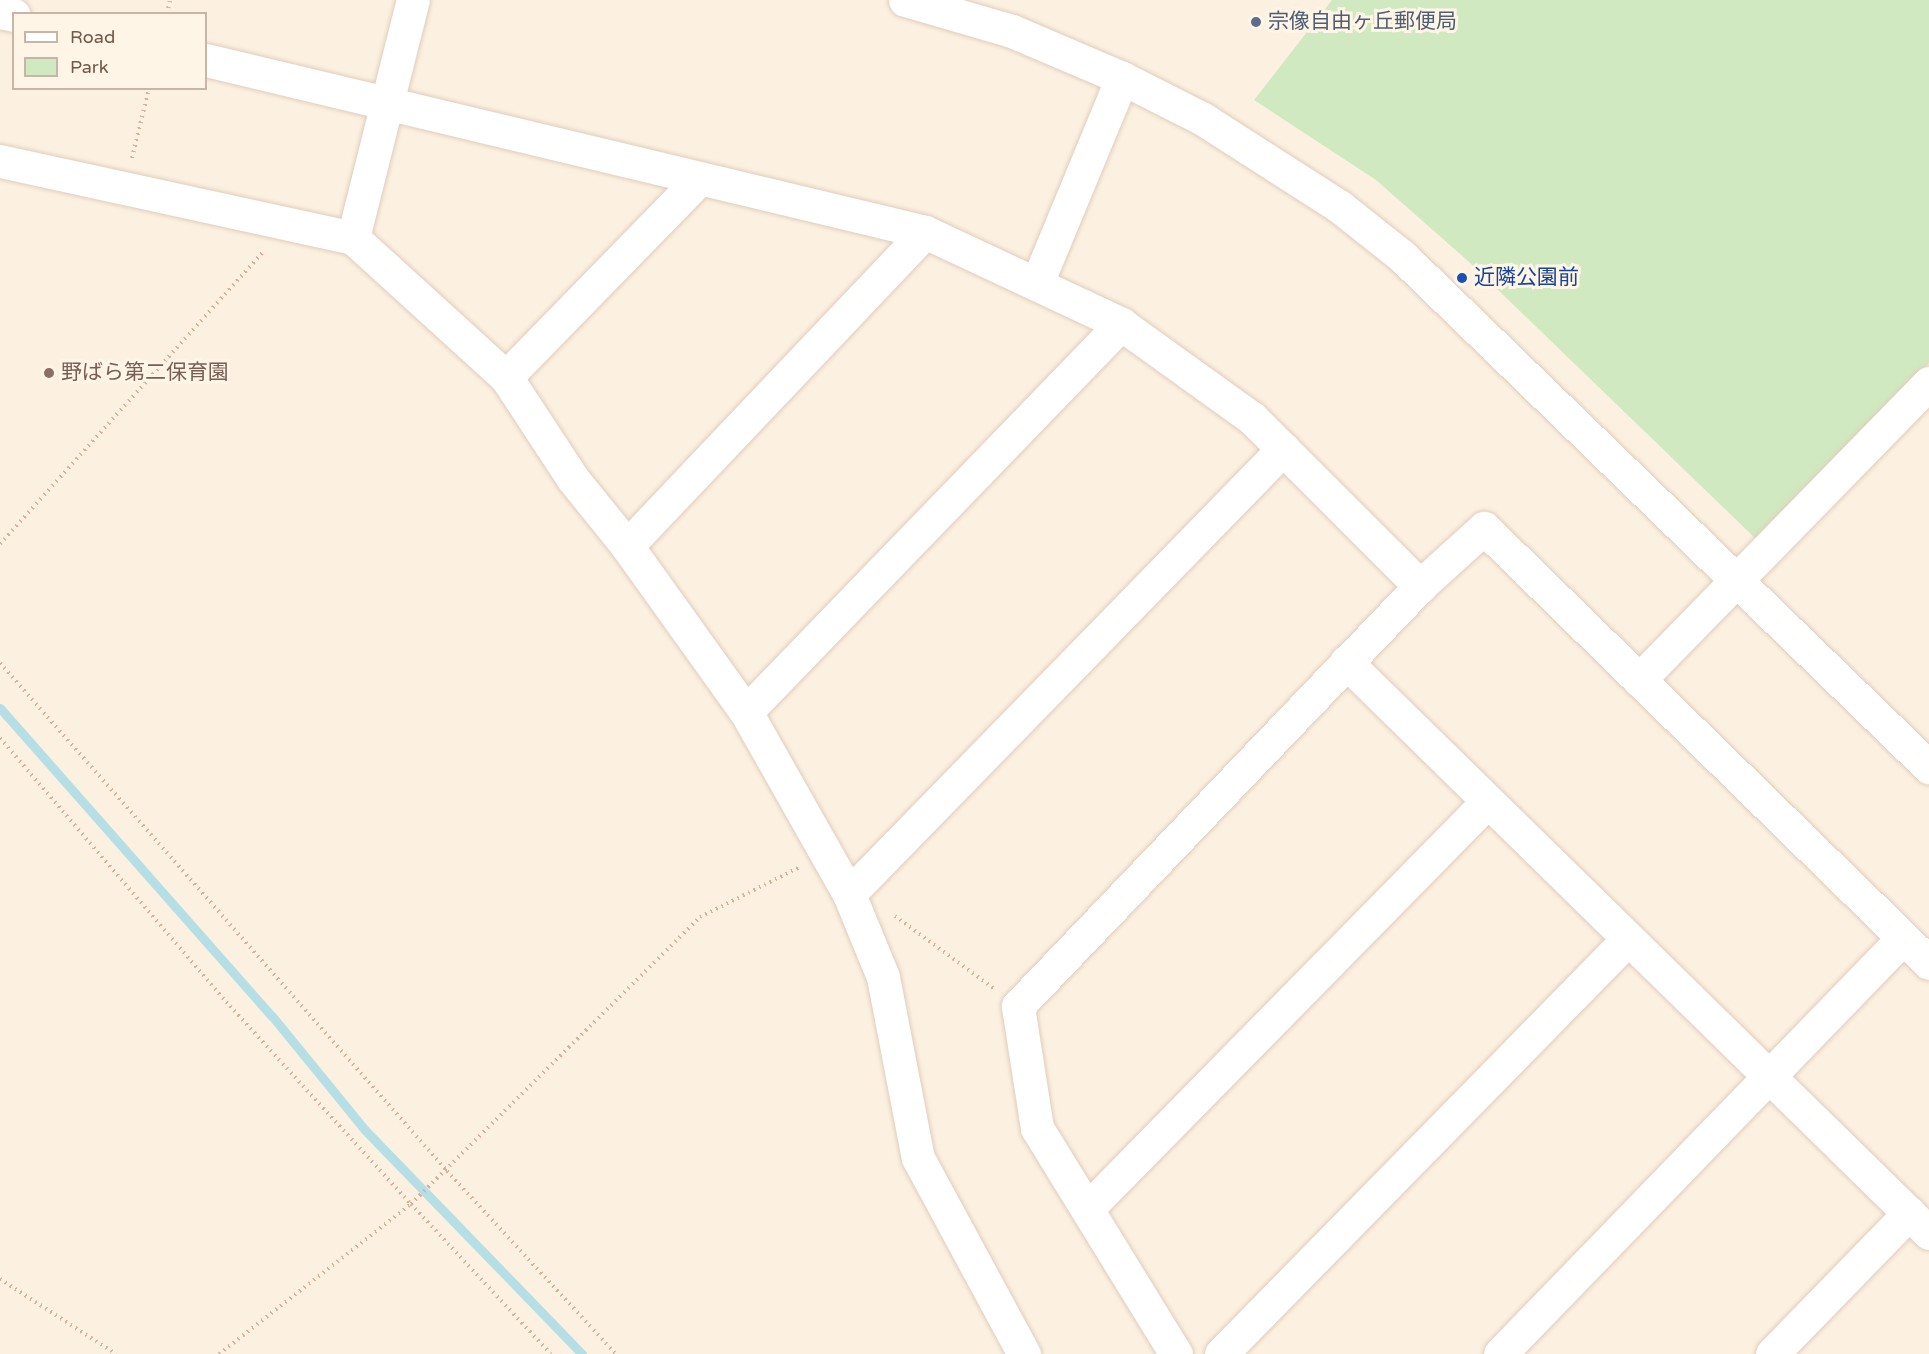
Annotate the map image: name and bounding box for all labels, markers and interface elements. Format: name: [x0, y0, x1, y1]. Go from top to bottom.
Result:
place label: 宗像自由ヶ丘郵便局: [1268, 9, 1457, 35]
legend: [12, 12, 207, 90]
marker: 宗像自由ヶ丘郵便局: [1249, 15, 1263, 29]
text: Road: [70, 26, 115, 48]
text: Park: [70, 56, 108, 78]
place label: 近隣公園前: [1474, 265, 1579, 291]
marker: 近隣公園前: [1455, 271, 1469, 285]
place label: 野ばら第二保育園: [61, 360, 229, 386]
marker: 野ばら第二保育園: [42, 366, 56, 380]

